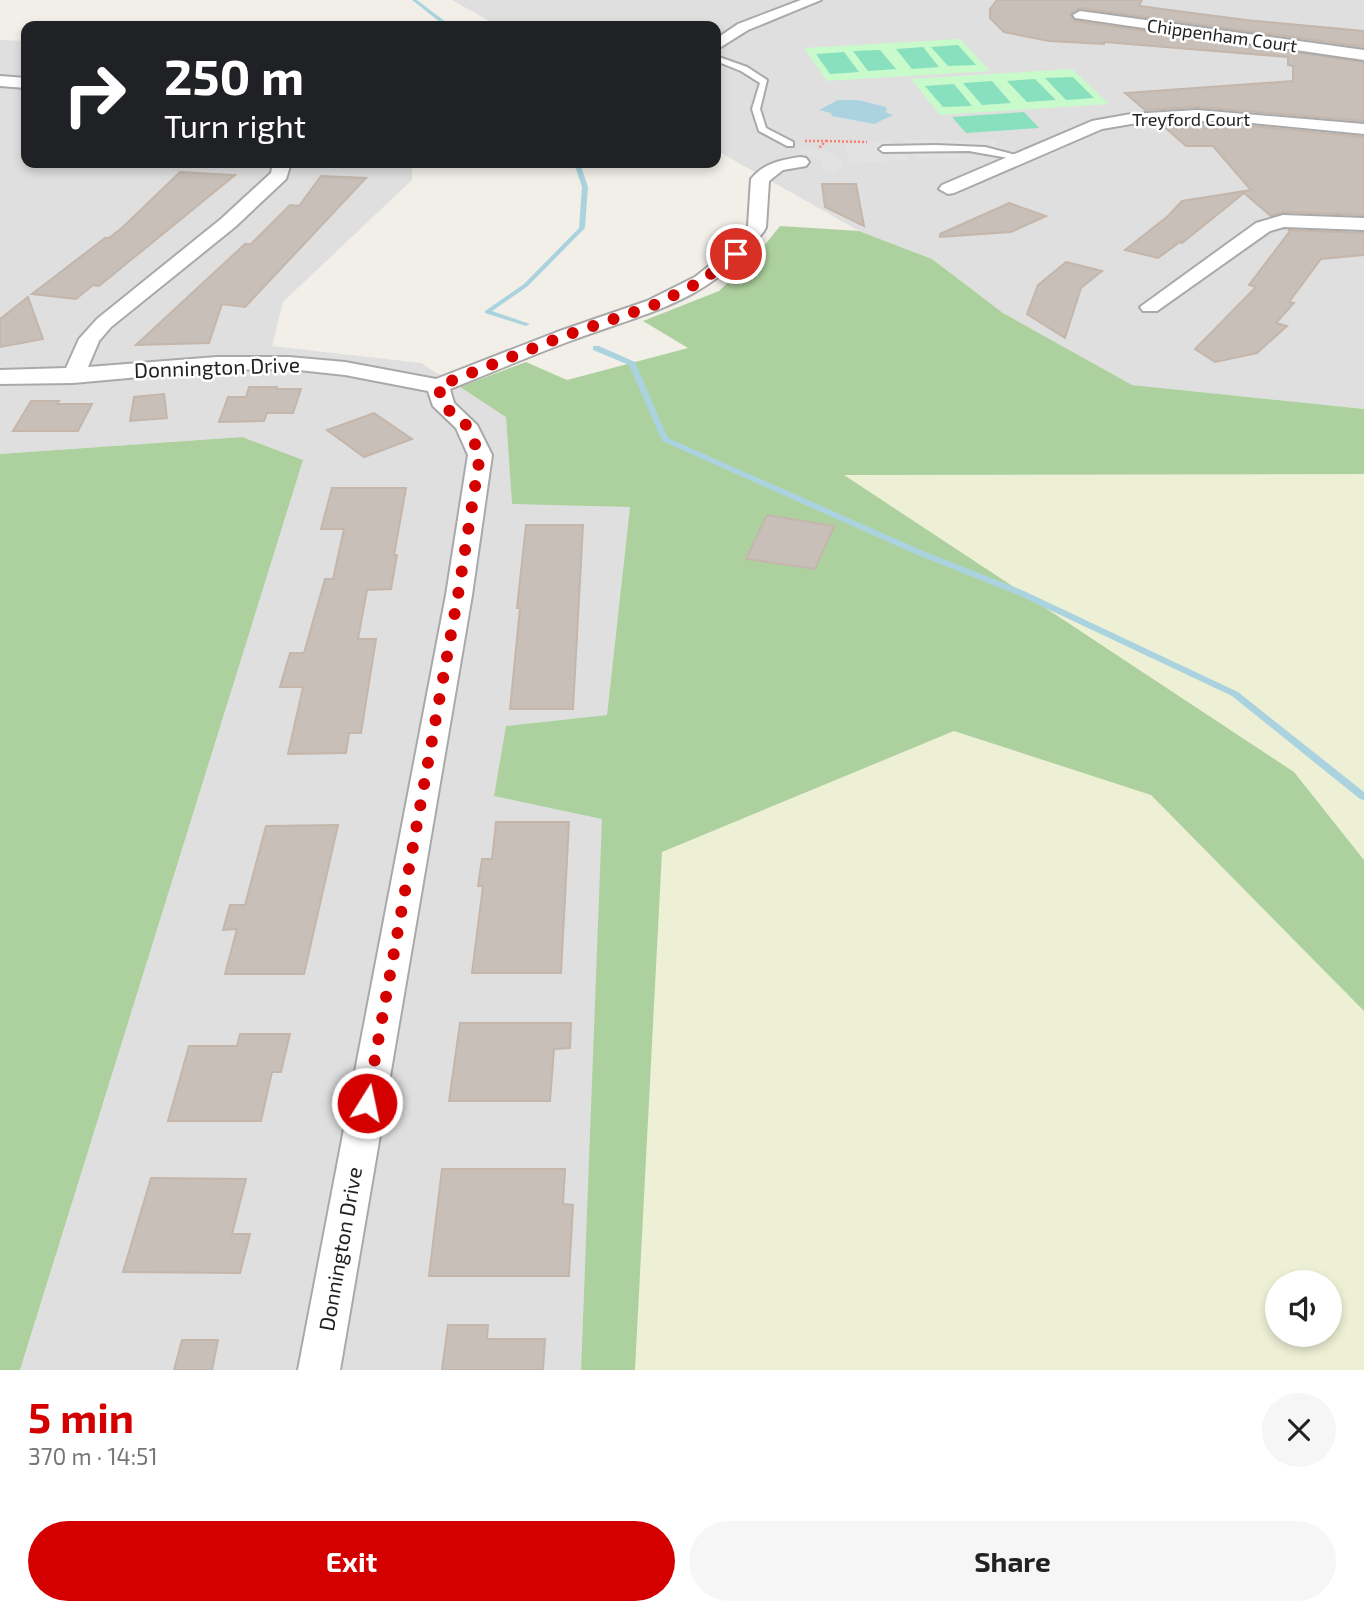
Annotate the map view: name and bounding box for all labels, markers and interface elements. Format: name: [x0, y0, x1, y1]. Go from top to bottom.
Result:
street label: Chippenham Court: [1146, 14, 1299, 56]
text: 250 m: [164, 46, 304, 105]
icon: right: [49, 49, 140, 140]
text: Turn right: [164, 106, 306, 144]
street label: Treyford Court: [1132, 108, 1250, 130]
pin: [706, 224, 766, 284]
icon: arrive: [717, 235, 755, 273]
street label: Donnington Drive: [134, 351, 300, 382]
position arrow: [330, 1066, 404, 1140]
street label: Donnington Drive: [313, 1165, 366, 1333]
map controls: [1265, 1270, 1342, 1347]
button: sound: [1265, 1270, 1342, 1347]
text: 5 min: [28, 1391, 134, 1441]
button: close: [1262, 1393, 1336, 1467]
text: 370 m · 14:51: [28, 1442, 158, 1470]
button: Exit: [28, 1521, 675, 1601]
button: Share: [689, 1521, 1336, 1601]

